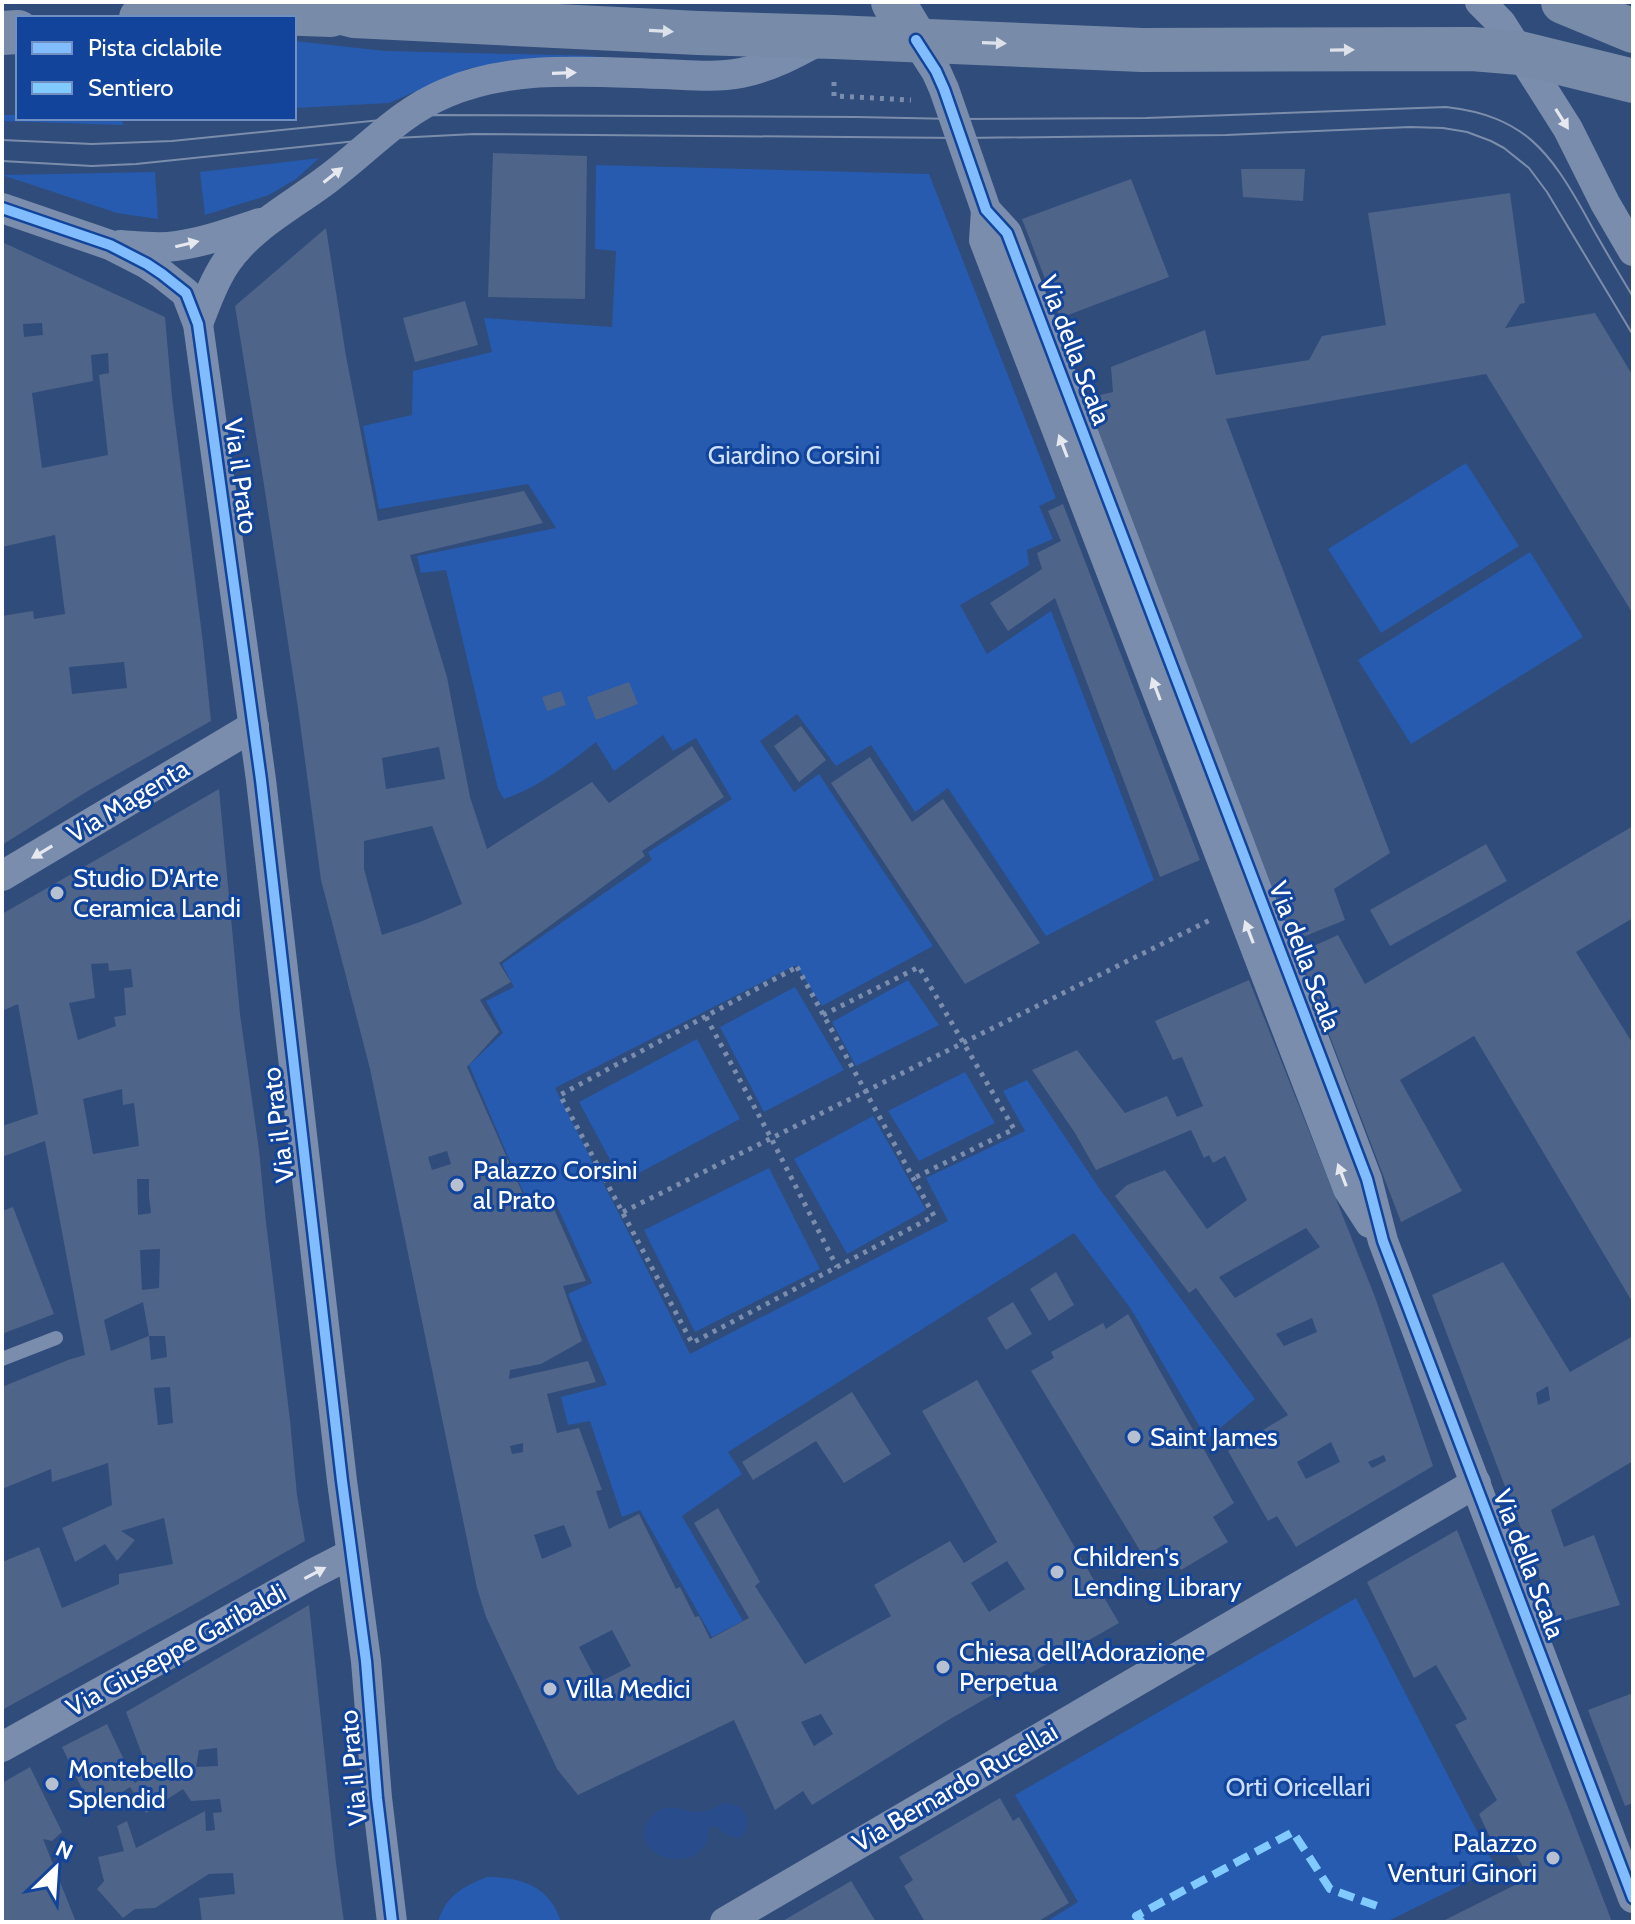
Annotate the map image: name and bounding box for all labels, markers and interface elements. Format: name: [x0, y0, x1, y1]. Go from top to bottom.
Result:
legend: [16, 16, 296, 120]
one-way arrow: [649, 25, 674, 38]
text: Pista ciclabile: [88, 33, 222, 62]
one-way arrow: [982, 37, 1007, 50]
one-way arrow: [1330, 44, 1355, 56]
one-way arrow: [552, 66, 577, 79]
text: Sentiero: [88, 73, 173, 102]
one-way arrow: [1554, 108, 1568, 130]
one-way arrow: [323, 167, 343, 183]
one-way arrow: [175, 237, 200, 249]
street label: Via della Scala: [1032, 271, 1118, 430]
street label: Via il Prato: [217, 416, 265, 536]
one-way arrow: [1056, 434, 1069, 458]
park label: Giardino Corsini: [708, 439, 880, 471]
one-way arrow: [1149, 677, 1162, 701]
street label: Via Magenta: [61, 752, 195, 850]
one-way arrow: [31, 845, 53, 859]
place label: Studio D'Arte Ceramica Landi: [73, 862, 241, 924]
street label: Via della Scala: [1262, 877, 1348, 1036]
marker: Studio D'Arte Ceramica Landi: [48, 884, 66, 902]
one-way arrow: [1242, 920, 1255, 944]
street label: Via il Prato: [255, 1065, 301, 1185]
place label: Palazzo Corsini al Prato: [473, 1154, 637, 1216]
one-way arrow: [1335, 1163, 1348, 1187]
marker: Palazzo Corsini al Prato: [448, 1176, 466, 1194]
place label: Saint James: [1150, 1421, 1278, 1453]
marker: Saint James: [1125, 1428, 1143, 1446]
street label: Via della Scala: [1486, 1485, 1572, 1644]
place label: Children's Lending Library: [1073, 1541, 1242, 1603]
marker: Children's Lending Library: [1048, 1563, 1066, 1581]
one-way arrow: [303, 1567, 326, 1580]
street label: Via Giuseppe Garibaldi: [61, 1576, 291, 1724]
place label: Chiesa dell'Adorazione Perpetua: [959, 1636, 1205, 1698]
marker: Chiesa dell'Adorazione Perpetua: [934, 1658, 952, 1676]
place label: Villa Medici: [566, 1673, 691, 1705]
marker: Villa Medici: [541, 1680, 559, 1698]
street label: Via il Prato: [332, 1709, 374, 1827]
street label: Via Bernardo Rucellai: [847, 1715, 1063, 1859]
place label: Montebello Splendid: [68, 1753, 194, 1815]
park label: Orti Oricellari: [1225, 1771, 1371, 1803]
marker: Montebello Splendid: [43, 1775, 61, 1793]
place label: Palazzo Venturi Ginori: [1388, 1827, 1537, 1889]
north arrow: [16, 1828, 96, 1908]
text: N: [51, 1835, 77, 1866]
marker: Palazzo Venturi Ginori: [1544, 1849, 1562, 1867]

